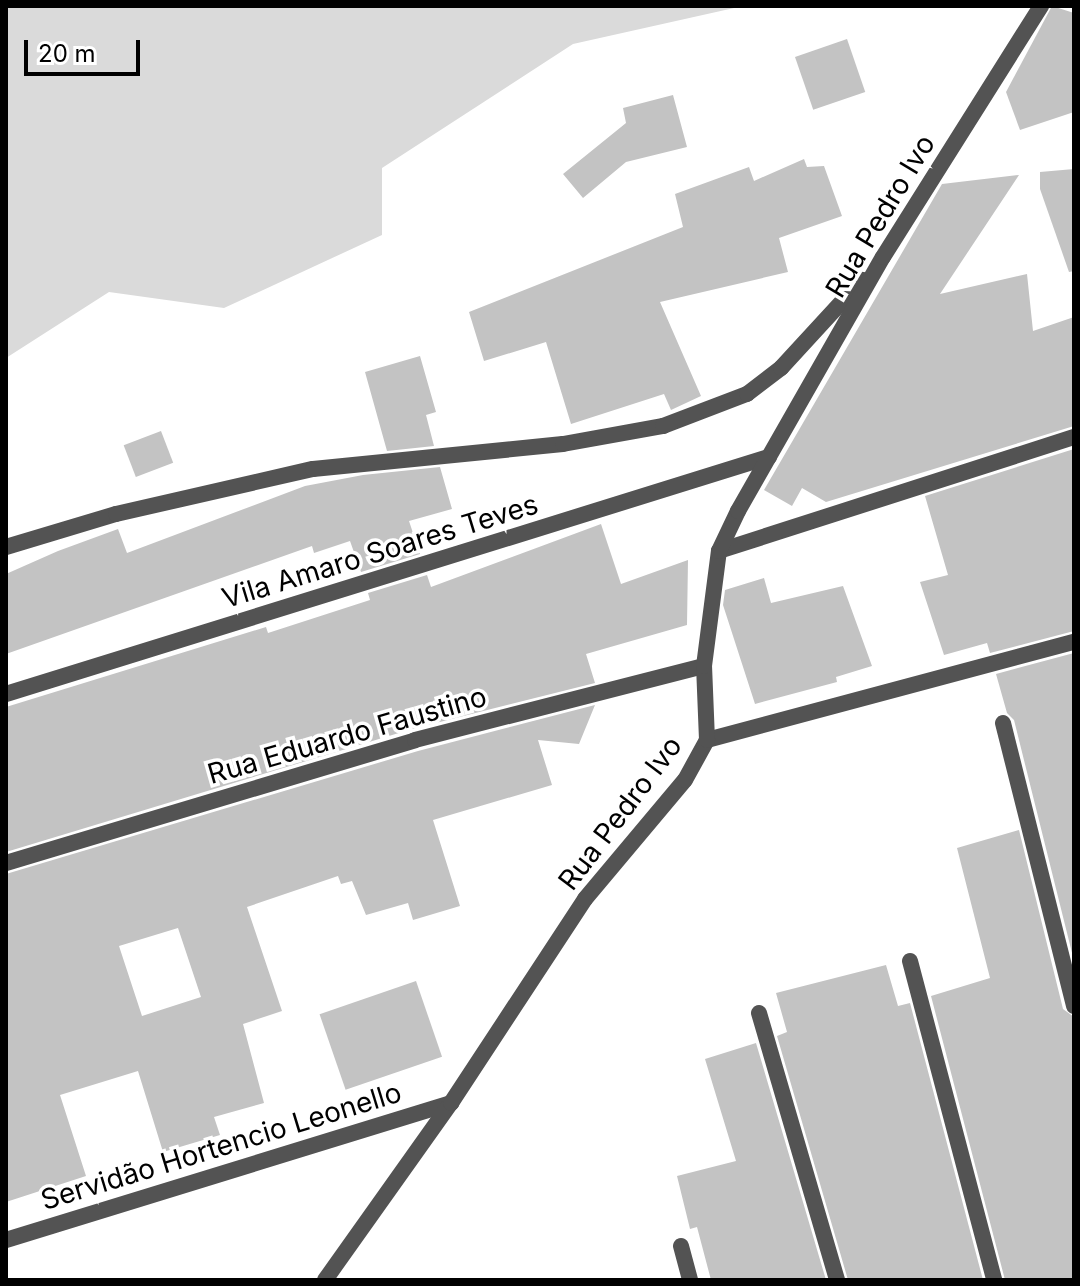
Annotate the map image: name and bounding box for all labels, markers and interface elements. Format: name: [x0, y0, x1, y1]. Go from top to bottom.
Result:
scale bar: [28, 24, 144, 74]
text: 20 m: [38, 39, 96, 68]
street label: Rua Pedro Ivo: [818, 129, 942, 303]
street label: Vila Amaro Soares Teves: [218, 487, 542, 615]
street label: Rua Eduardo Faustino: [204, 679, 490, 791]
street label: Rua Pedro Ivo: [551, 730, 689, 896]
street label: Servidão Hortencio Leonello: [37, 1075, 405, 1217]

